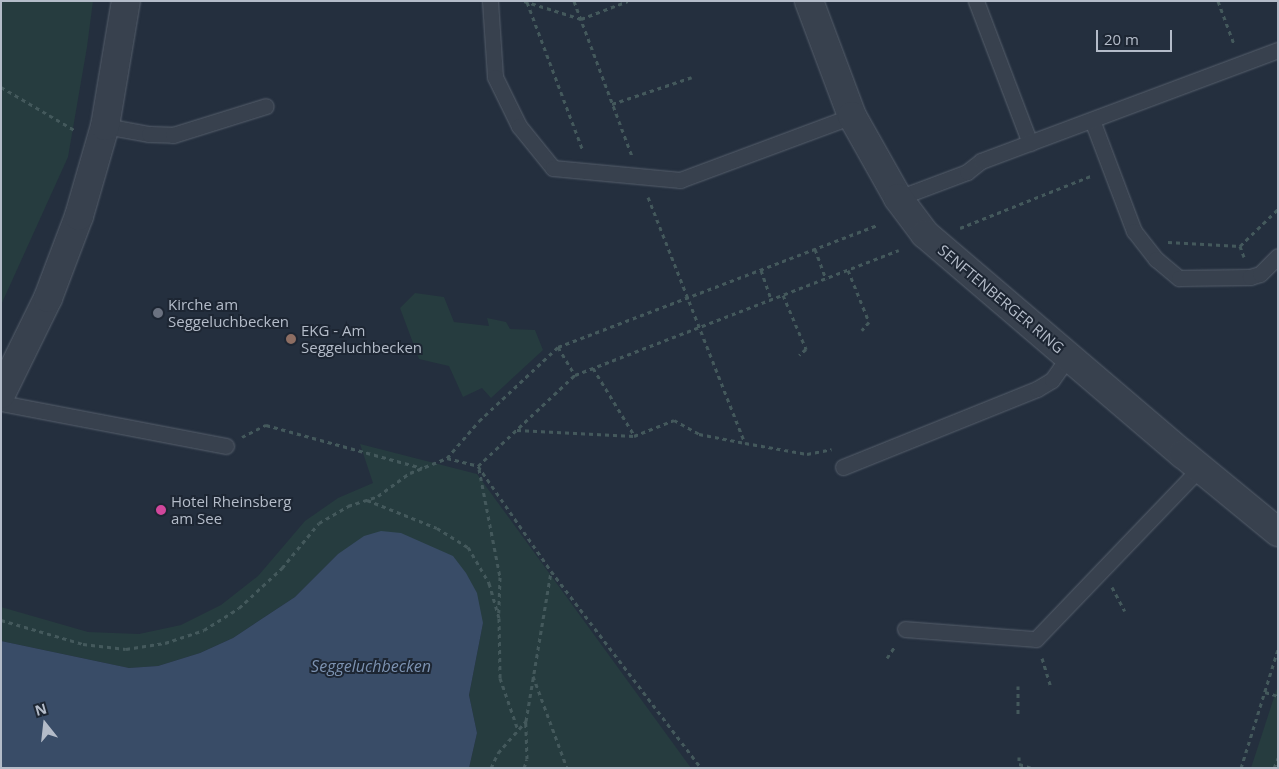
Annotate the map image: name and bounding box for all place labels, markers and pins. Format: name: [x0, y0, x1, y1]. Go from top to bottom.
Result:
place label: Kirche am Seggeluchbecken: [168, 295, 289, 330]
marker: Kirche am Seggeluchbecken: [152, 307, 164, 319]
place label: EKG - Am Seggeluchbecken: [301, 321, 422, 356]
marker: EKG - Am Seggeluchbecken: [285, 333, 297, 345]
place label: Hotel Rheinsberg am See: [171, 492, 291, 527]
marker: Hotel Rheinsberg am See: [155, 504, 167, 516]

